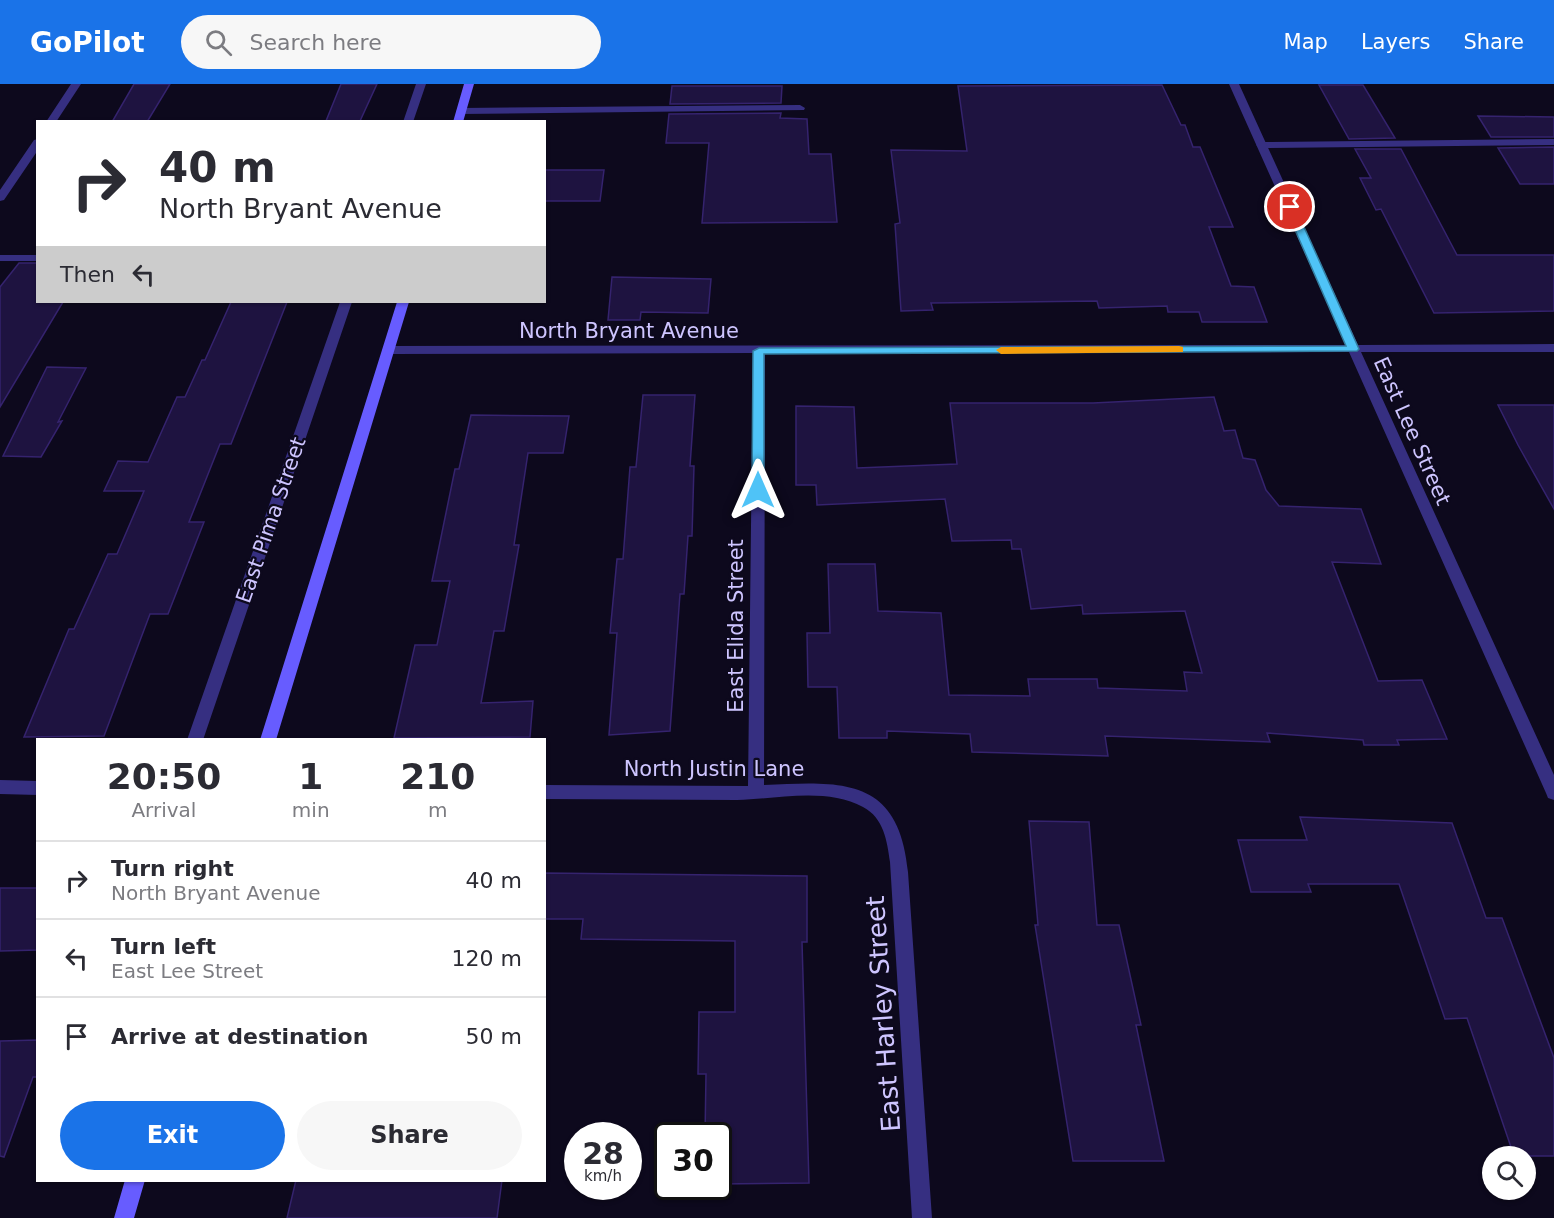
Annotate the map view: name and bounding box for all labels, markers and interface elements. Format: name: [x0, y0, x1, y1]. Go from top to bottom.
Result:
search box: [181, 15, 601, 69]
text: GoPilot: [30, 26, 145, 59]
icon: search: [202, 26, 235, 59]
text: Search here: [250, 30, 382, 55]
text: Map: [1284, 30, 1328, 54]
text: Layers: [1361, 30, 1430, 54]
text: Share: [1463, 30, 1524, 54]
text: 40 m: [159, 143, 276, 192]
icon: right: [60, 144, 138, 222]
pin: [1264, 181, 1315, 232]
icon: arrive: [1273, 190, 1306, 223]
text: North Bryant Avenue: [159, 193, 442, 224]
icon: left: [127, 258, 160, 291]
text: Then: [60, 262, 115, 287]
street label: North Bryant Avenue: [519, 319, 739, 343]
street label: East Lee Street: [1369, 353, 1455, 509]
street label: East Pima Street: [231, 434, 311, 606]
position arrow: [726, 458, 790, 522]
street label: East Elida Street: [724, 539, 748, 713]
text: 20:50: [107, 756, 221, 797]
text: 1: [298, 756, 323, 797]
text: 210: [400, 756, 475, 797]
street label: North Justin Lane: [624, 757, 804, 781]
text: Arrival: [131, 798, 196, 822]
text: min: [292, 798, 330, 822]
text: m: [428, 798, 448, 822]
text: Turn right: [111, 856, 234, 881]
icon: right: [60, 864, 93, 897]
text: 40 m: [466, 868, 522, 893]
text: North Bryant Avenue: [111, 881, 321, 905]
street label: East Harley Street: [860, 895, 906, 1133]
text: Turn left: [111, 934, 216, 959]
icon: left: [60, 942, 93, 975]
text: 120 m: [452, 946, 522, 971]
text: East Lee Street: [111, 959, 263, 983]
icon: arrive: [60, 1020, 93, 1053]
text: Arrive at destination: [111, 1024, 368, 1049]
text: 50 m: [466, 1024, 522, 1049]
button: Exit: [60, 1101, 285, 1170]
button: Share: [297, 1101, 522, 1170]
speed limit sign: 30: [654, 1122, 732, 1200]
text: 28: [582, 1136, 624, 1171]
map controls: [1482, 1146, 1536, 1200]
button: search: [1482, 1146, 1536, 1200]
text: km/h: [584, 1167, 622, 1185]

